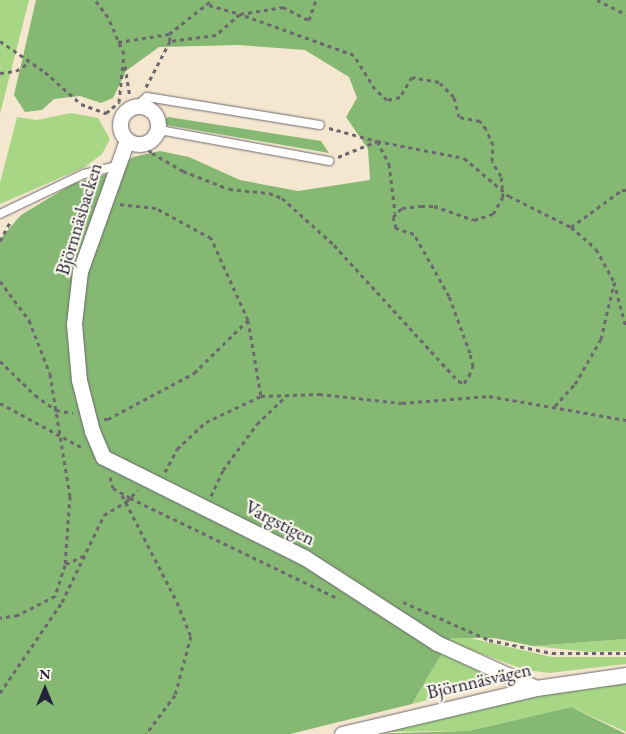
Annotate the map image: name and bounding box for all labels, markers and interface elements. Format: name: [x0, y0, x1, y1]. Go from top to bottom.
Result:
street label: Björnnäsbacken: [51, 160, 107, 278]
street label: Vargstigen: [241, 496, 319, 550]
street label: Björnnäsvägen: [425, 658, 533, 704]
north arrow: [20, 664, 70, 714]
text: N: [39, 665, 51, 683]

